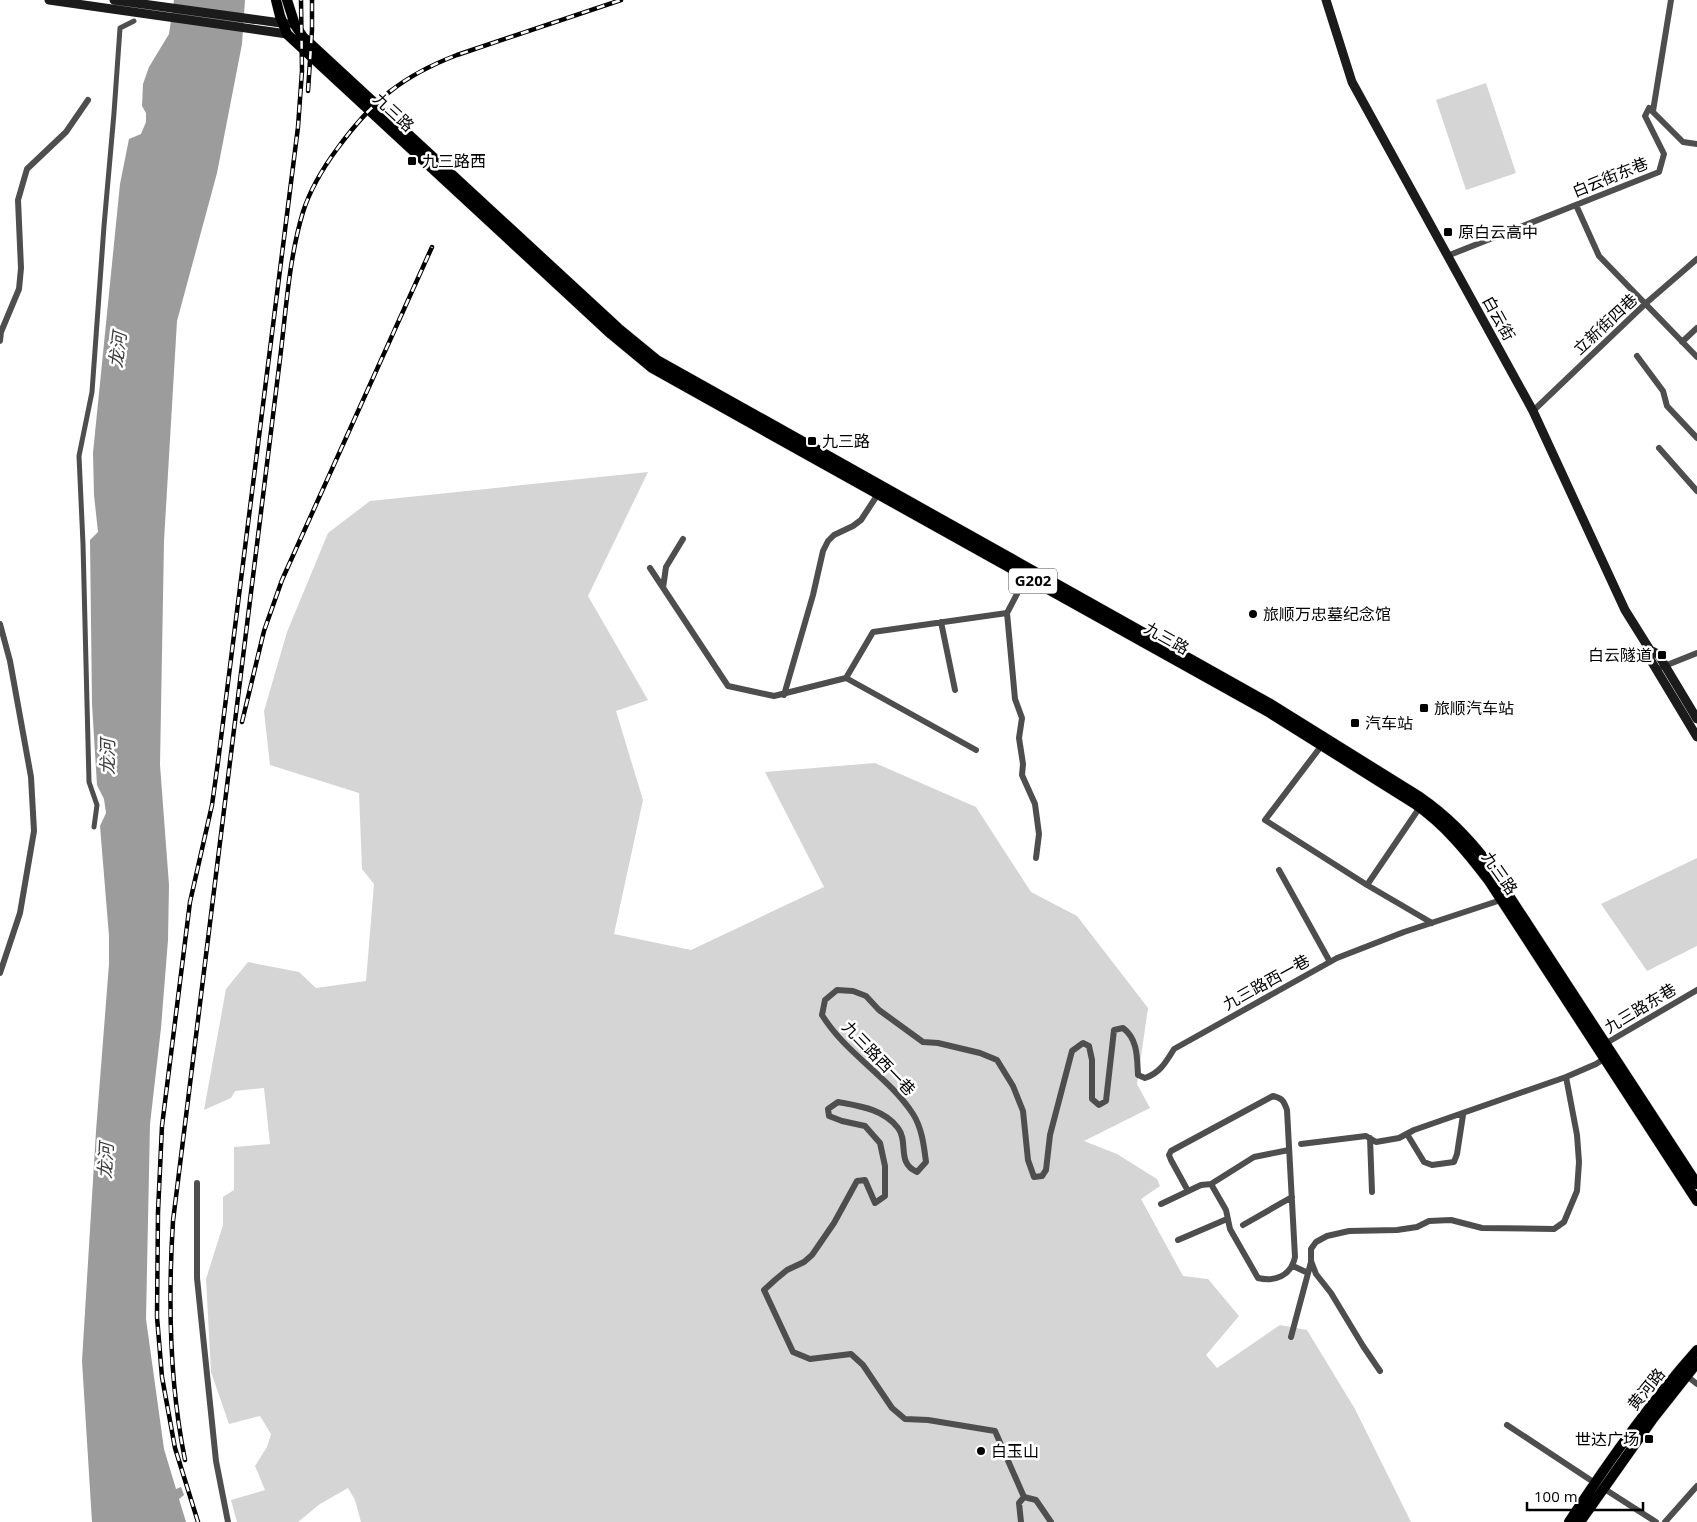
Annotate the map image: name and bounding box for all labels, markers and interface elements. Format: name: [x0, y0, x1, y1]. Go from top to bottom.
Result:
street label: 九三路: [369, 88, 419, 136]
place label: 九三路西: [422, 150, 486, 172]
street label: 白云街东巷: [1569, 152, 1651, 202]
marker: 九三路西: [406, 155, 418, 167]
place label: 原白云高中: [1458, 221, 1538, 243]
marker: 原白云高中: [1442, 226, 1454, 238]
street label: 立新街四巷: [1568, 289, 1642, 359]
street label: 白云街: [1478, 292, 1520, 344]
water label: 龙河: [103, 328, 131, 369]
place label: 九三路: [822, 430, 870, 452]
marker: 九三路: [806, 435, 818, 447]
road number: G202: [1009, 568, 1057, 594]
place label: 旅顺万忠墓纪念馆: [1263, 603, 1391, 625]
marker: 旅顺万忠墓纪念馆: [1247, 608, 1259, 620]
street label: 九三路: [1141, 617, 1193, 659]
place label: 白云隧道: [1588, 644, 1652, 666]
marker: 白云隧道: [1656, 649, 1668, 661]
place label: 旅顺汽车站: [1434, 697, 1514, 719]
marker: 旅顺汽车站: [1418, 702, 1430, 714]
place label: 汽车站: [1365, 712, 1413, 734]
marker: 汽车站: [1349, 717, 1361, 729]
water label: 龙河: [95, 736, 119, 775]
street label: 九三路: [1477, 847, 1523, 899]
street label: 九三路西一巷: [1219, 949, 1313, 1015]
street label: 九三路东巷: [1600, 978, 1680, 1038]
street label: 九三路西一巷: [838, 1016, 920, 1100]
water label: 龙河: [92, 1139, 118, 1180]
street label: 黄河路: [1622, 1363, 1670, 1415]
place label: 世达广场: [1575, 1428, 1639, 1450]
marker: 世达广场: [1643, 1433, 1655, 1445]
place label: 白玉山: [991, 1440, 1039, 1462]
marker: 白玉山: [975, 1445, 987, 1457]
scale bar: [1527, 1480, 1643, 1512]
text: 100 m: [1534, 1486, 1578, 1506]

